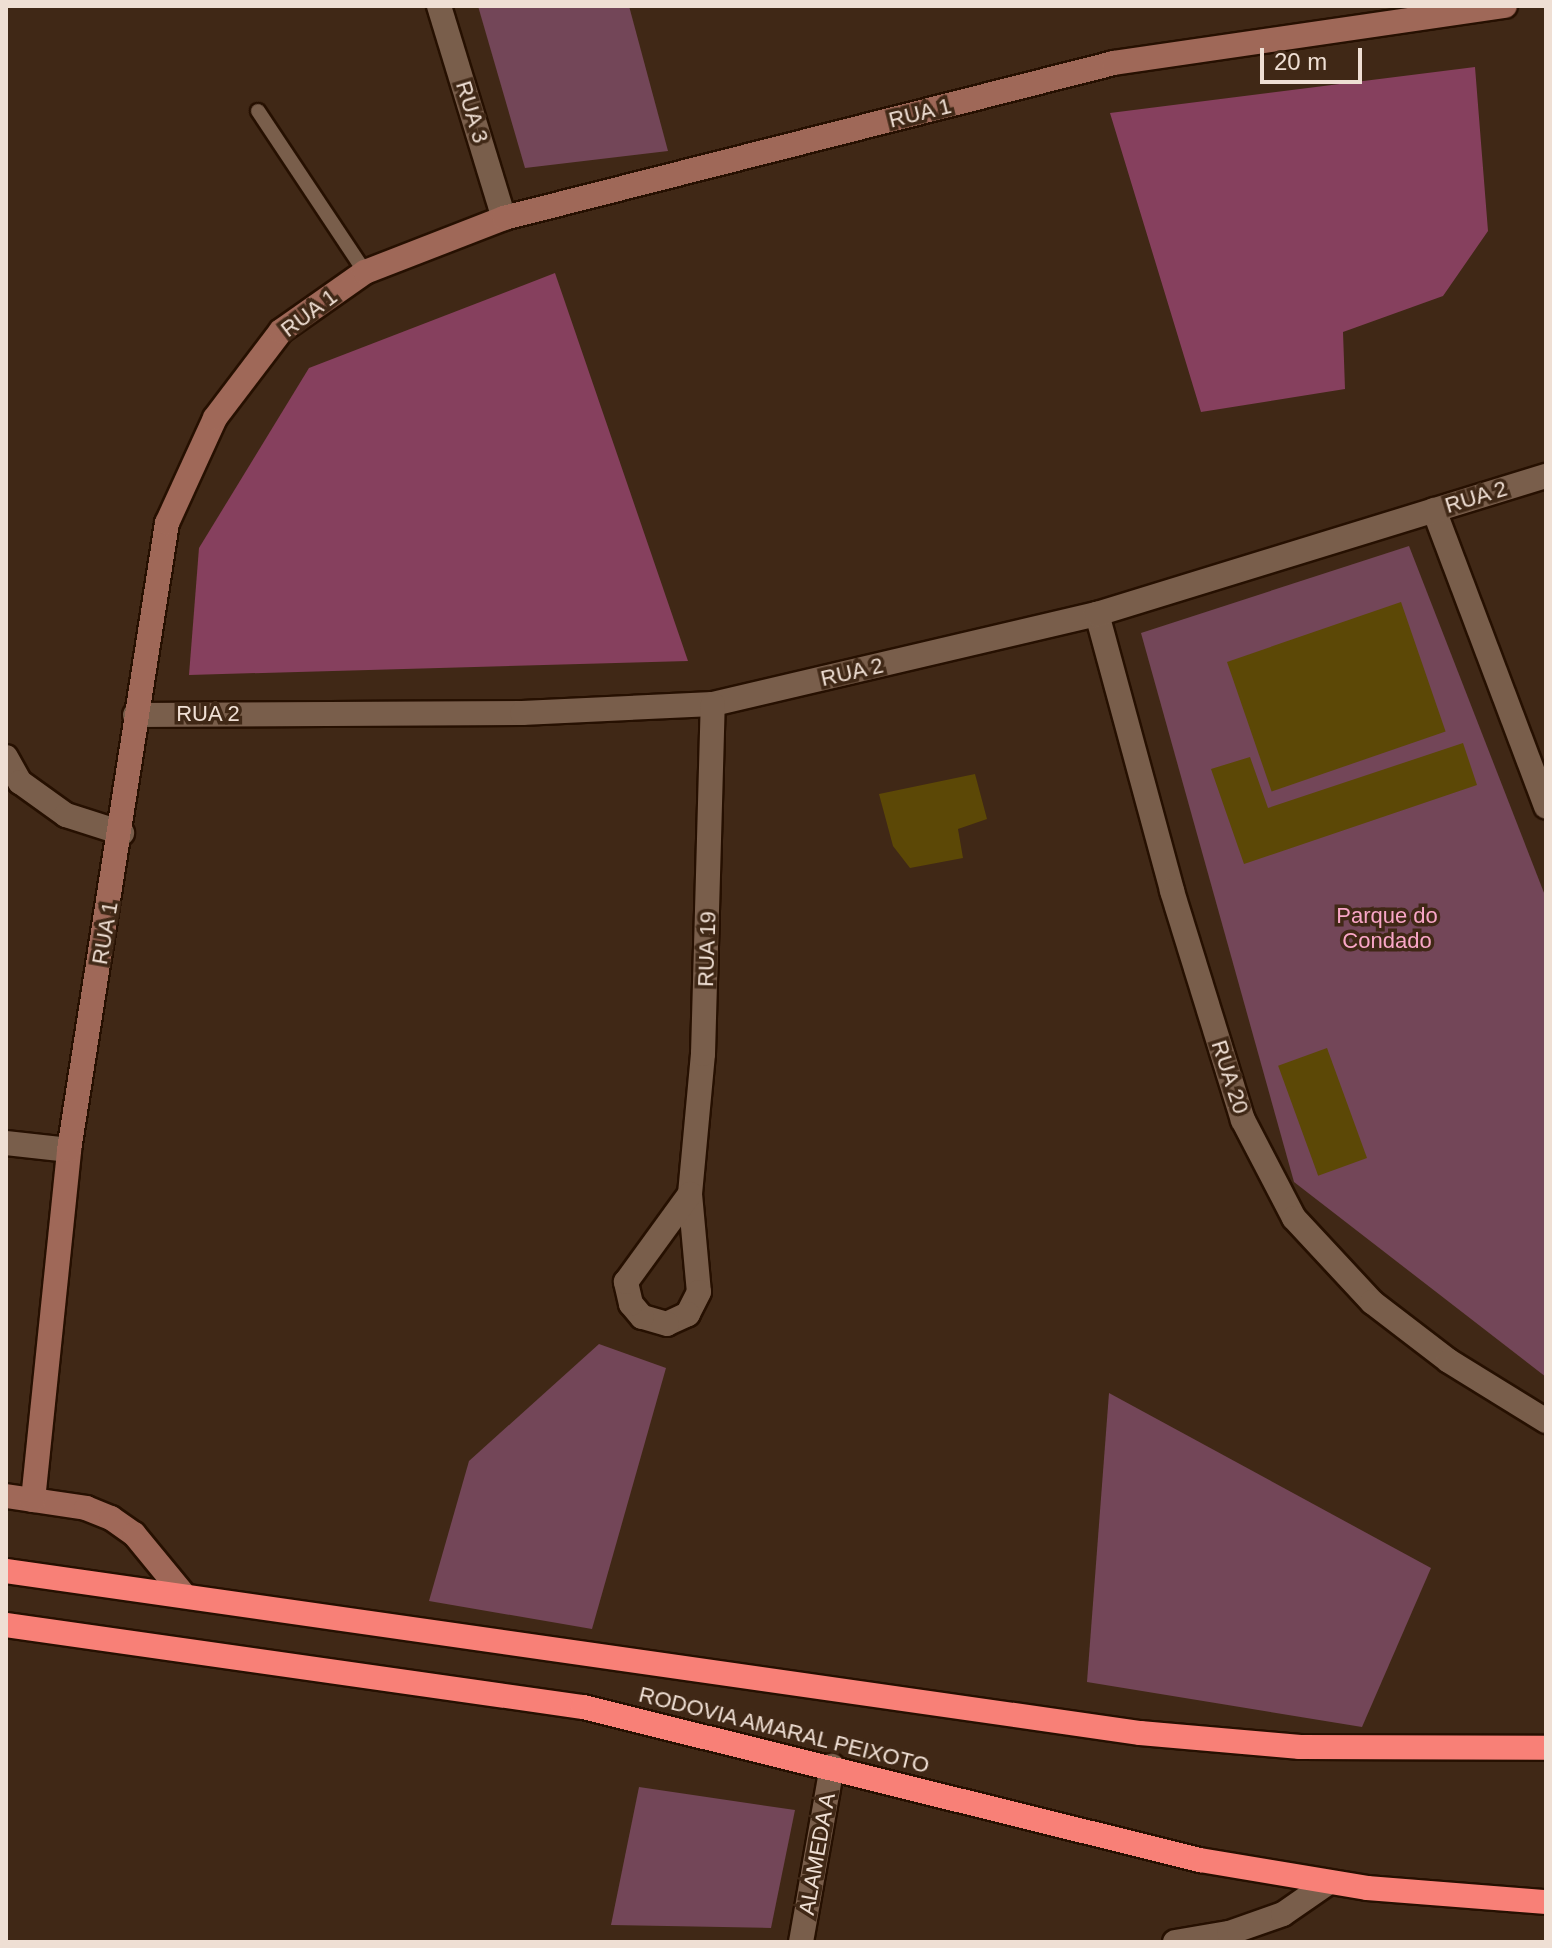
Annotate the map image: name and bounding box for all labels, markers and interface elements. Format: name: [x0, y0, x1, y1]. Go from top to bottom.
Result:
scale bar: [1264, 32, 1366, 82]
text: 20 m: [1274, 48, 1327, 75]
street label: RUA 3: [450, 77, 494, 147]
street label: RUA 1: [885, 92, 955, 134]
street label: RUA 1: [275, 283, 343, 343]
street label: RUA 2: [1441, 475, 1511, 519]
street label: RUA 2: [817, 652, 887, 692]
street label: RUA 2: [176, 701, 240, 727]
street label: RUA 1: [86, 899, 124, 967]
park label: Parque do Condado: [1336, 902, 1438, 954]
street label: RUA 19: [692, 910, 722, 988]
street label: RUA 20: [1206, 1036, 1254, 1118]
street label: RODOVIA AMARAL PEIXOTO: [635, 1681, 933, 1779]
street label: ALAMEDA A: [793, 1790, 841, 1918]

